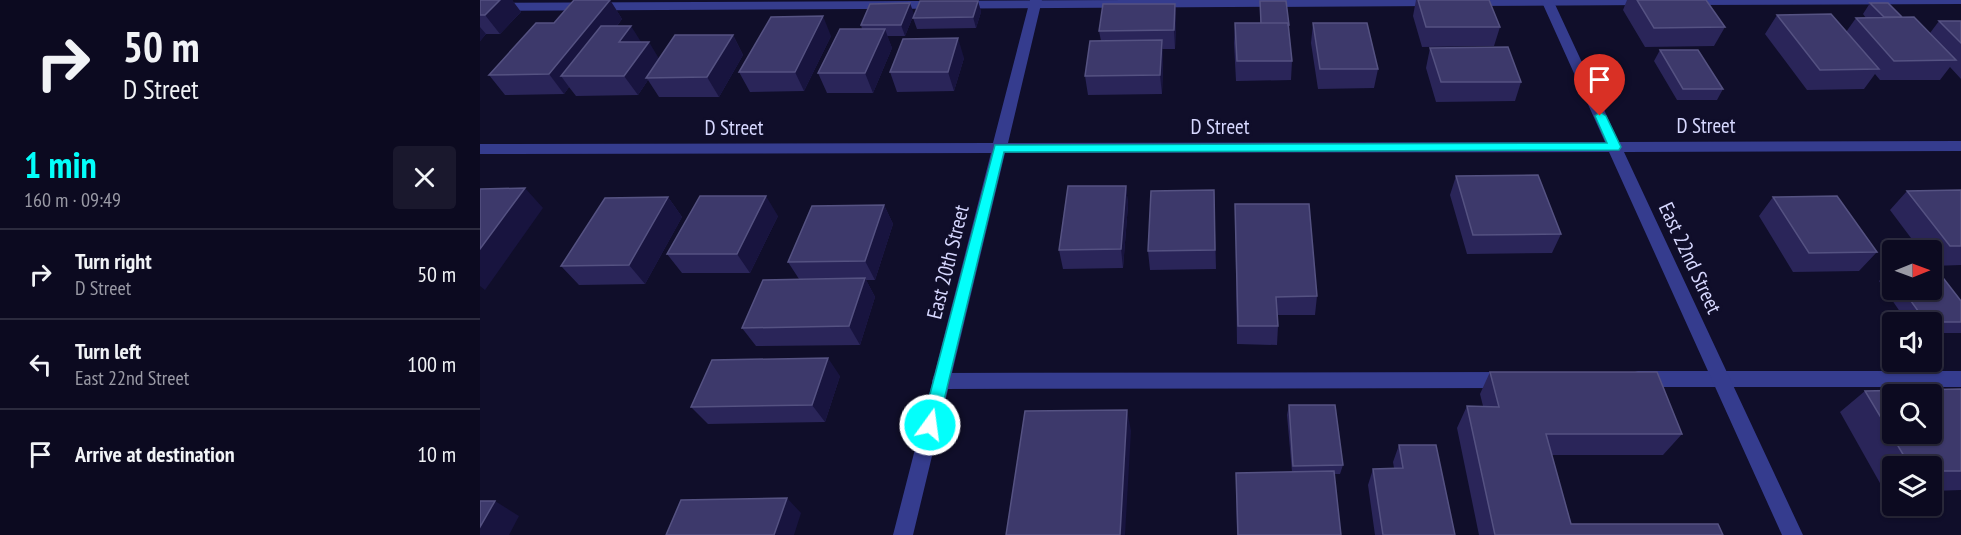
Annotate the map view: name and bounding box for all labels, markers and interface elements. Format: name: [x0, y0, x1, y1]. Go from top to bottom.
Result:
text: 50 m: [123, 19, 200, 74]
icon: right: [24, 24, 102, 102]
pin: [1574, 54, 1625, 116]
icon: arrive: [1583, 63, 1616, 96]
text: D Street: [123, 72, 199, 106]
street label: D Street: [1677, 112, 1736, 139]
street label: D Street: [1191, 113, 1250, 140]
street label: D Street: [705, 114, 764, 141]
text: 1 min: [24, 141, 97, 188]
button: close: [393, 146, 456, 209]
text: 160 m · 09:49: [24, 187, 121, 213]
street label: East 22nd Street: [1653, 198, 1728, 318]
street label: East 20th Street: [920, 202, 975, 322]
north arrow: [1882, 240, 1942, 300]
map controls: [1882, 240, 1942, 516]
text: Turn right: [75, 247, 152, 275]
icon: right: [24, 258, 57, 291]
text: 50 m: [417, 260, 456, 288]
text: D Street: [75, 275, 131, 301]
button: sound: [1882, 312, 1942, 372]
text: Turn left: [75, 337, 141, 365]
icon: left: [24, 348, 57, 381]
text: 100 m: [407, 350, 456, 378]
text: East 22nd Street: [75, 365, 189, 391]
button: search: [1882, 384, 1942, 444]
position arrow: [898, 393, 962, 457]
icon: arrive: [24, 438, 57, 471]
text: Arrive at destination: [75, 440, 235, 468]
text: 10 m: [417, 440, 456, 468]
button: layers: [1882, 456, 1942, 516]

